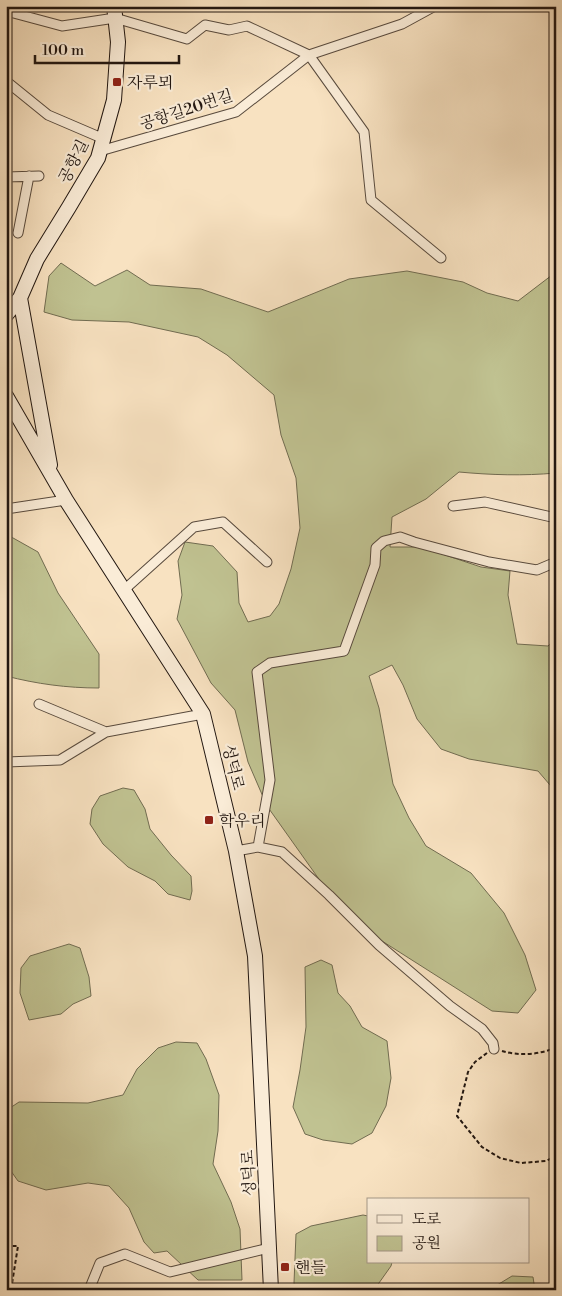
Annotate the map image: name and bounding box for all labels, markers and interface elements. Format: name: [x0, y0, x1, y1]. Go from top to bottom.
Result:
scale bar: [35, 32, 179, 64]
text: 100 m: [42, 41, 84, 60]
place label: 자루뫼: [127, 73, 173, 93]
marker: 자루뫼: [111, 76, 123, 88]
street label: 공항길20번길: [137, 85, 236, 134]
street label: 공항길: [54, 136, 93, 187]
street label: 성덕로: [218, 742, 248, 793]
place label: 학우리: [219, 811, 265, 831]
marker: 학우리: [203, 814, 215, 826]
street label: 성덕로: [238, 1149, 260, 1197]
legend: [367, 1198, 530, 1264]
text: 도로: [412, 1210, 441, 1229]
text: 공원: [412, 1234, 441, 1253]
place label: 핸들: [295, 1258, 326, 1278]
marker: 핸들: [279, 1261, 291, 1273]

